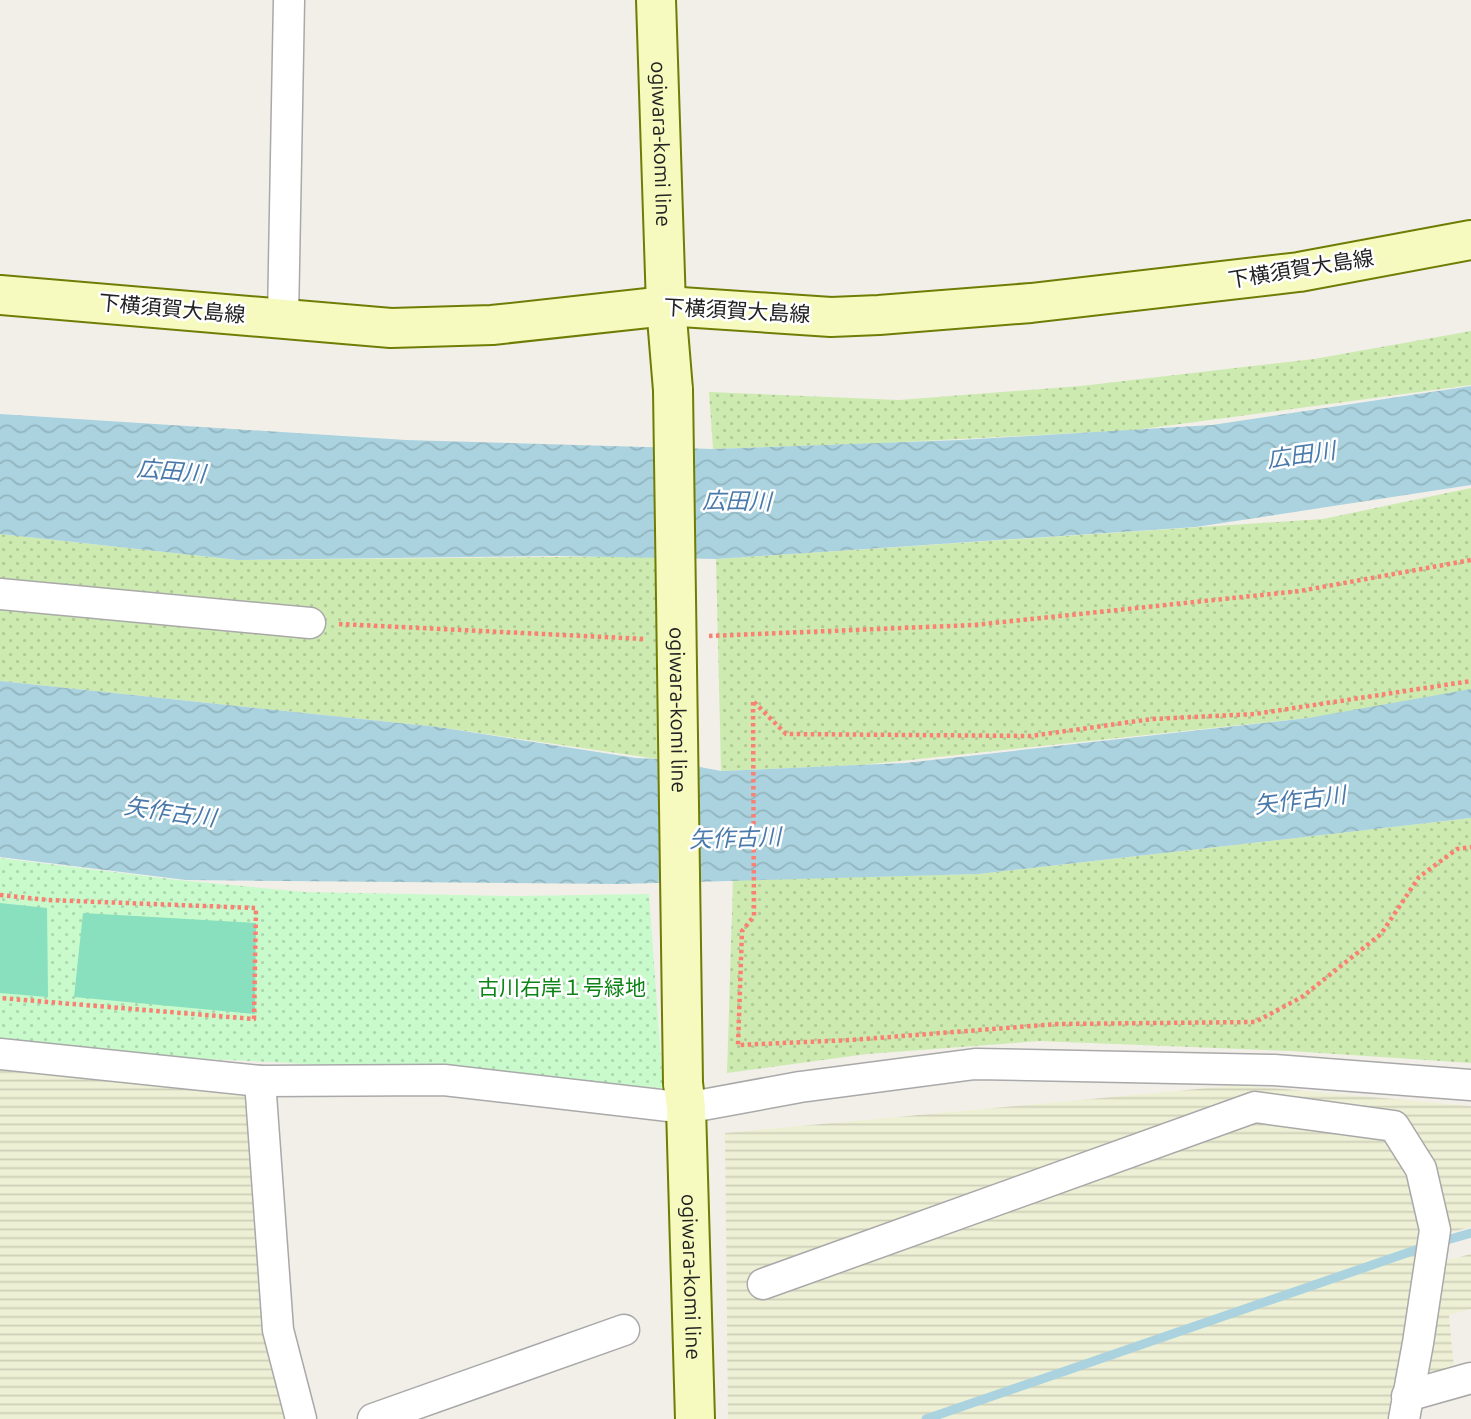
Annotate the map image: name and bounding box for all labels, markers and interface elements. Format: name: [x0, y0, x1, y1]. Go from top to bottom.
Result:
street label: ogiwara-komi line: [647, 60, 676, 227]
street label: 下横須賀大島線: [1226, 245, 1375, 291]
street label: 下横須賀大島線: [98, 290, 246, 326]
street label: 下横須賀大島線: [663, 294, 811, 326]
water label: 広田川: [1265, 437, 1340, 472]
water label: 広田川: [136, 455, 209, 486]
water label: 広田川: [702, 487, 775, 514]
street label: ogiwara-komi line: [665, 627, 692, 793]
water label: 矢作古川: [1253, 781, 1350, 818]
water label: 矢作古川: [123, 793, 220, 831]
water label: 矢作古川: [689, 823, 784, 852]
park label: 古川右岸１号緑地: [478, 975, 646, 999]
street label: ogiwara-komi line: [677, 1193, 706, 1360]

